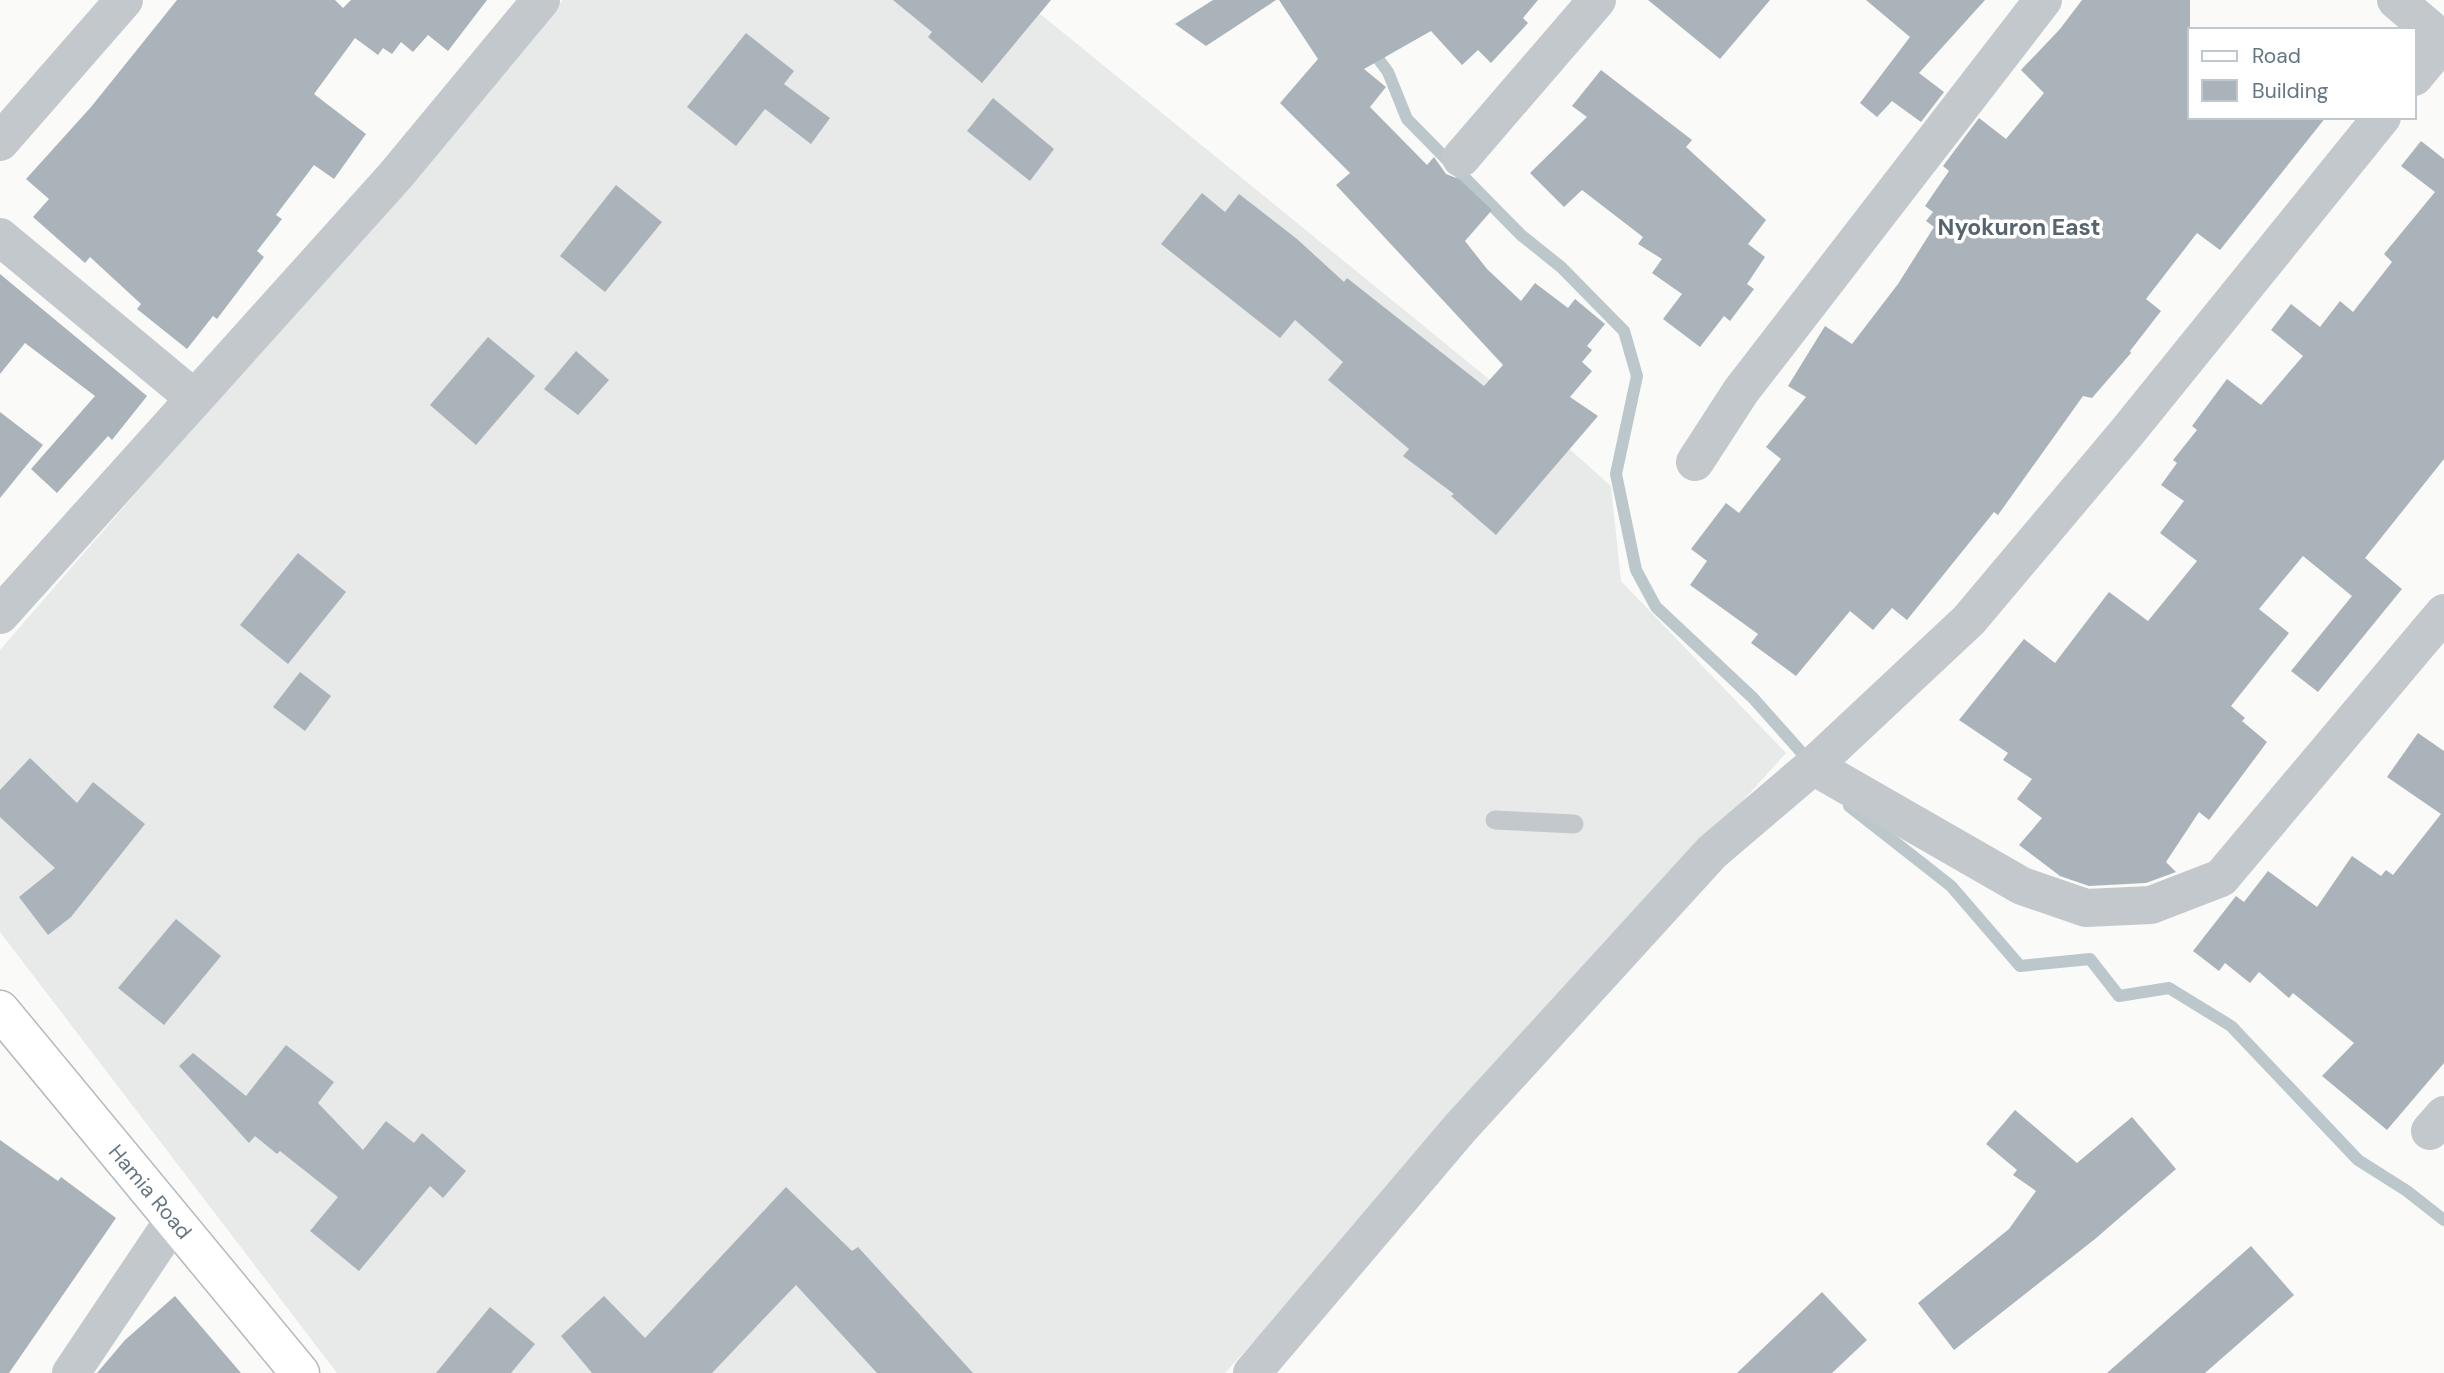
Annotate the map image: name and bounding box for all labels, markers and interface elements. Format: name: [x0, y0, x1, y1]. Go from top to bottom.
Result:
legend: [2188, 28, 2416, 119]
text: Road: [2252, 42, 2301, 70]
text: Building: [2252, 77, 2329, 105]
district label: Nyokuron East: [1938, 212, 2100, 242]
street label: Hamia Road: [102, 1139, 198, 1245]

